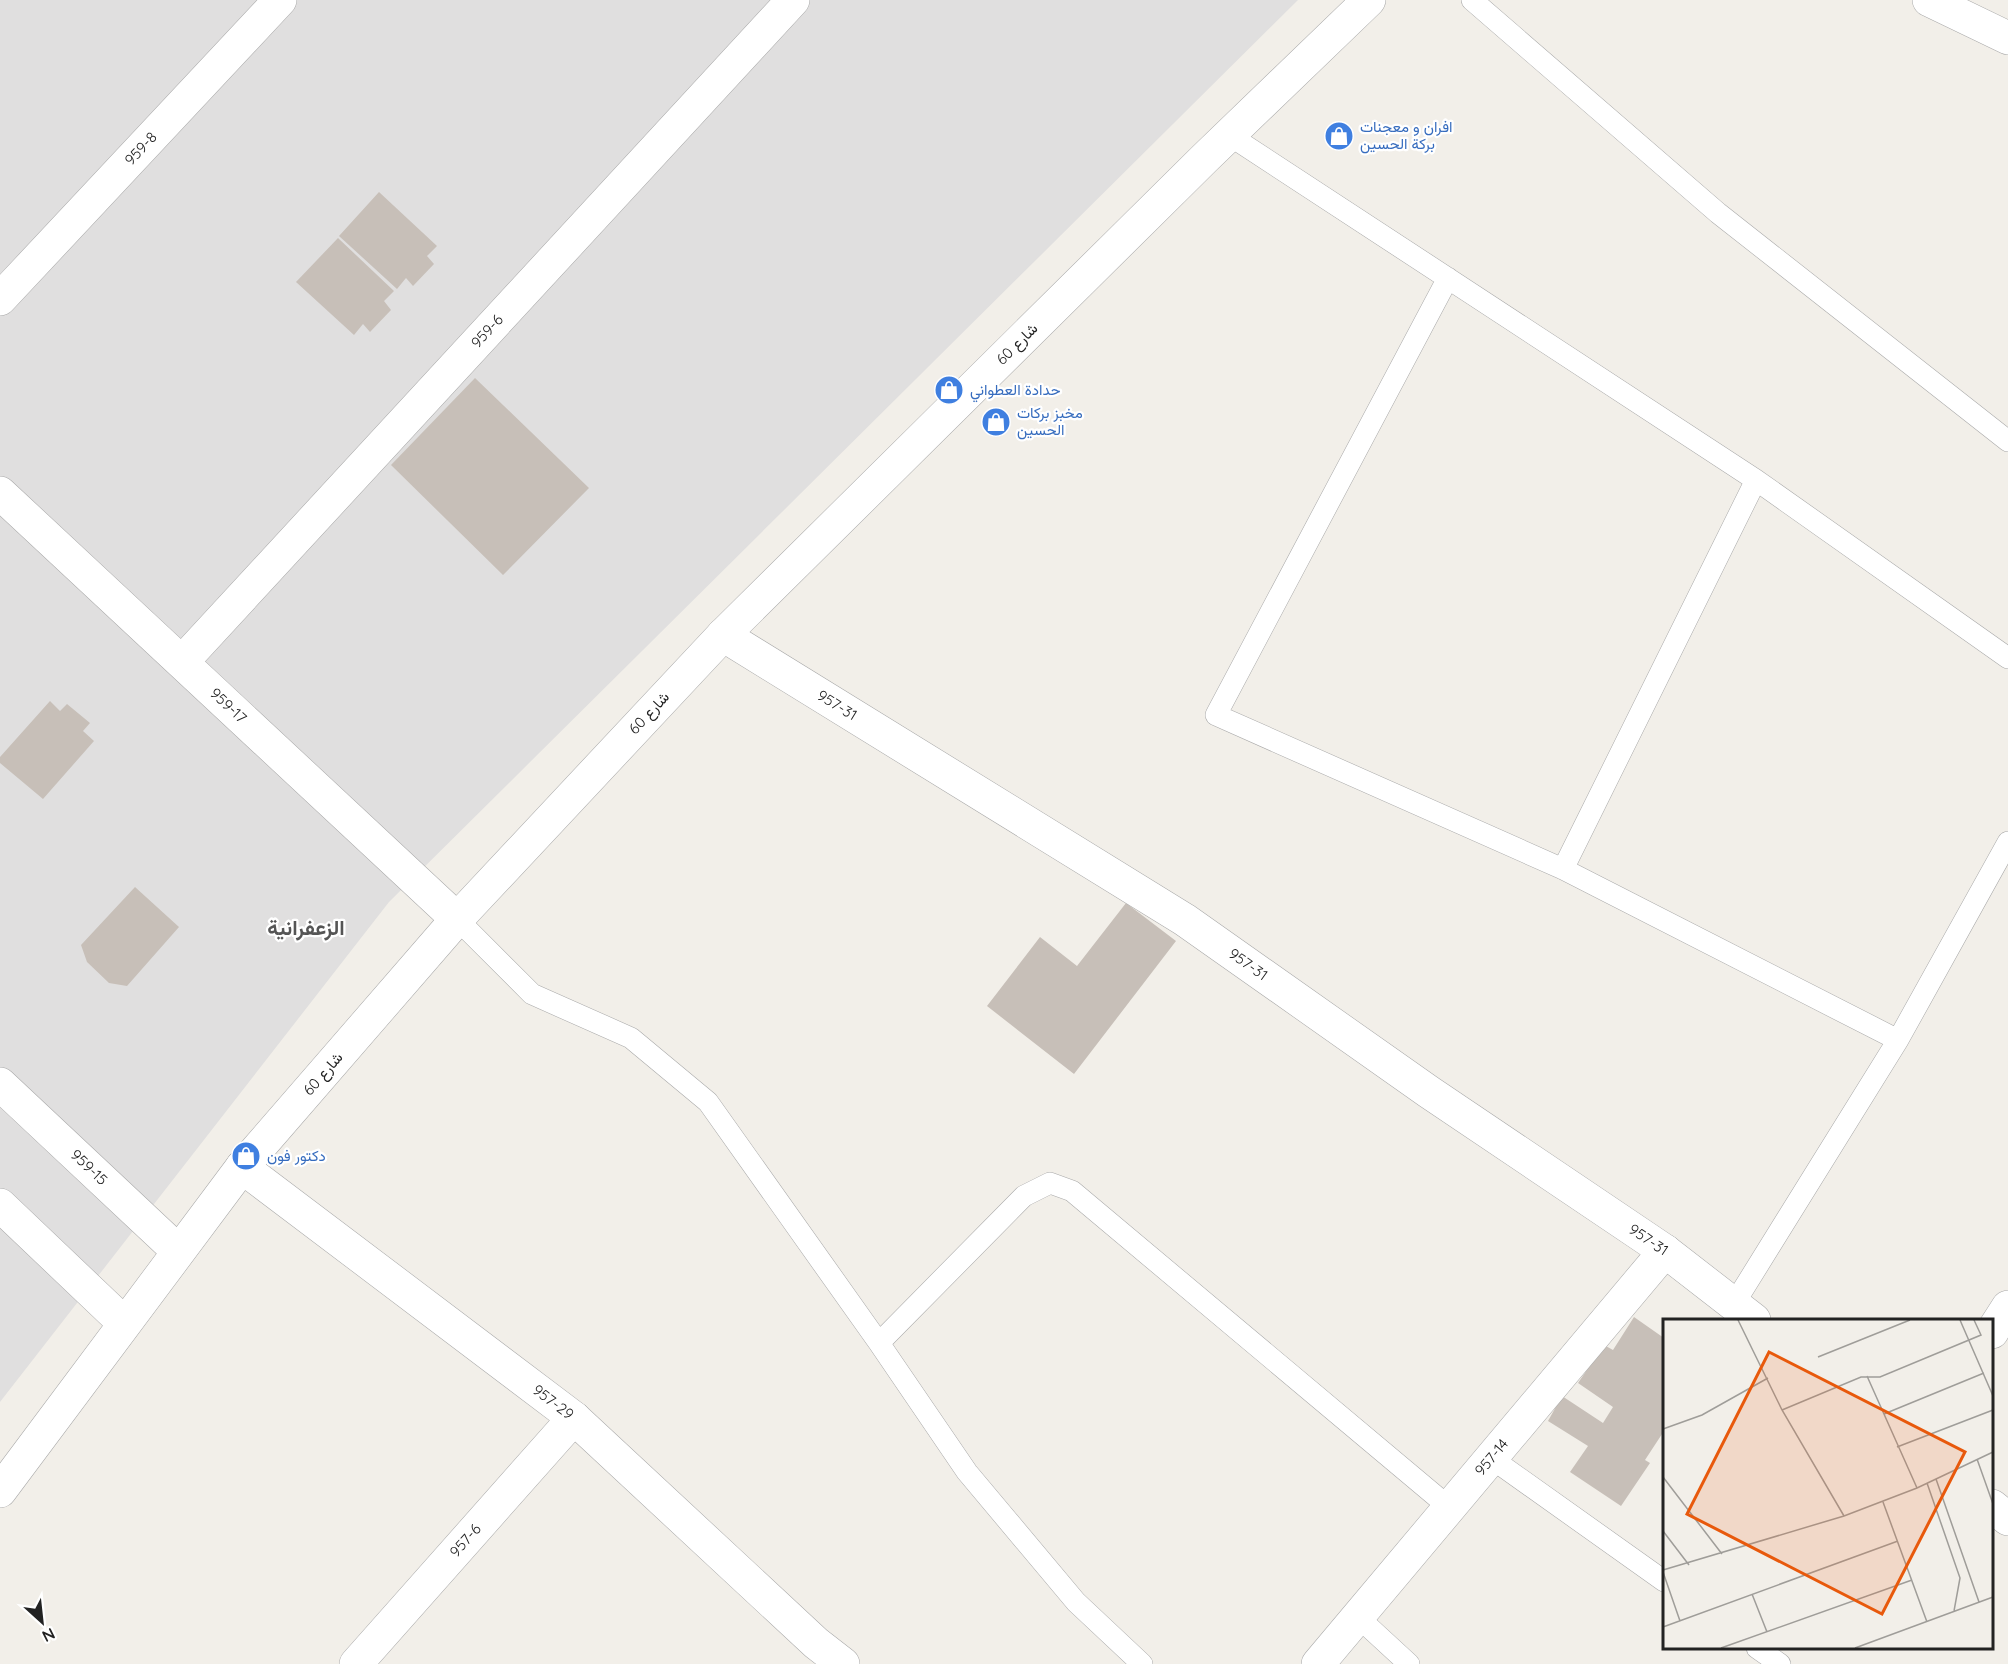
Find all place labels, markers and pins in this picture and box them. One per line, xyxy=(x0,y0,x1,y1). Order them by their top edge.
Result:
place label: افران و معجنات بركة الحسين xyxy=(1360,117,1453,154)
shop icon: افران و معجنات بركة الحسين xyxy=(1323,120,1355,152)
shop icon: حدادة العطواني xyxy=(933,374,965,406)
place label: حدادة العطواني xyxy=(970,380,1060,403)
place label: مخبز بركات الحسين xyxy=(1017,403,1083,440)
shop icon: مخبز بركات الحسين xyxy=(980,406,1012,438)
shop icon: دكتور فون xyxy=(230,1140,262,1172)
place label: دكتور فون xyxy=(267,1146,326,1165)

